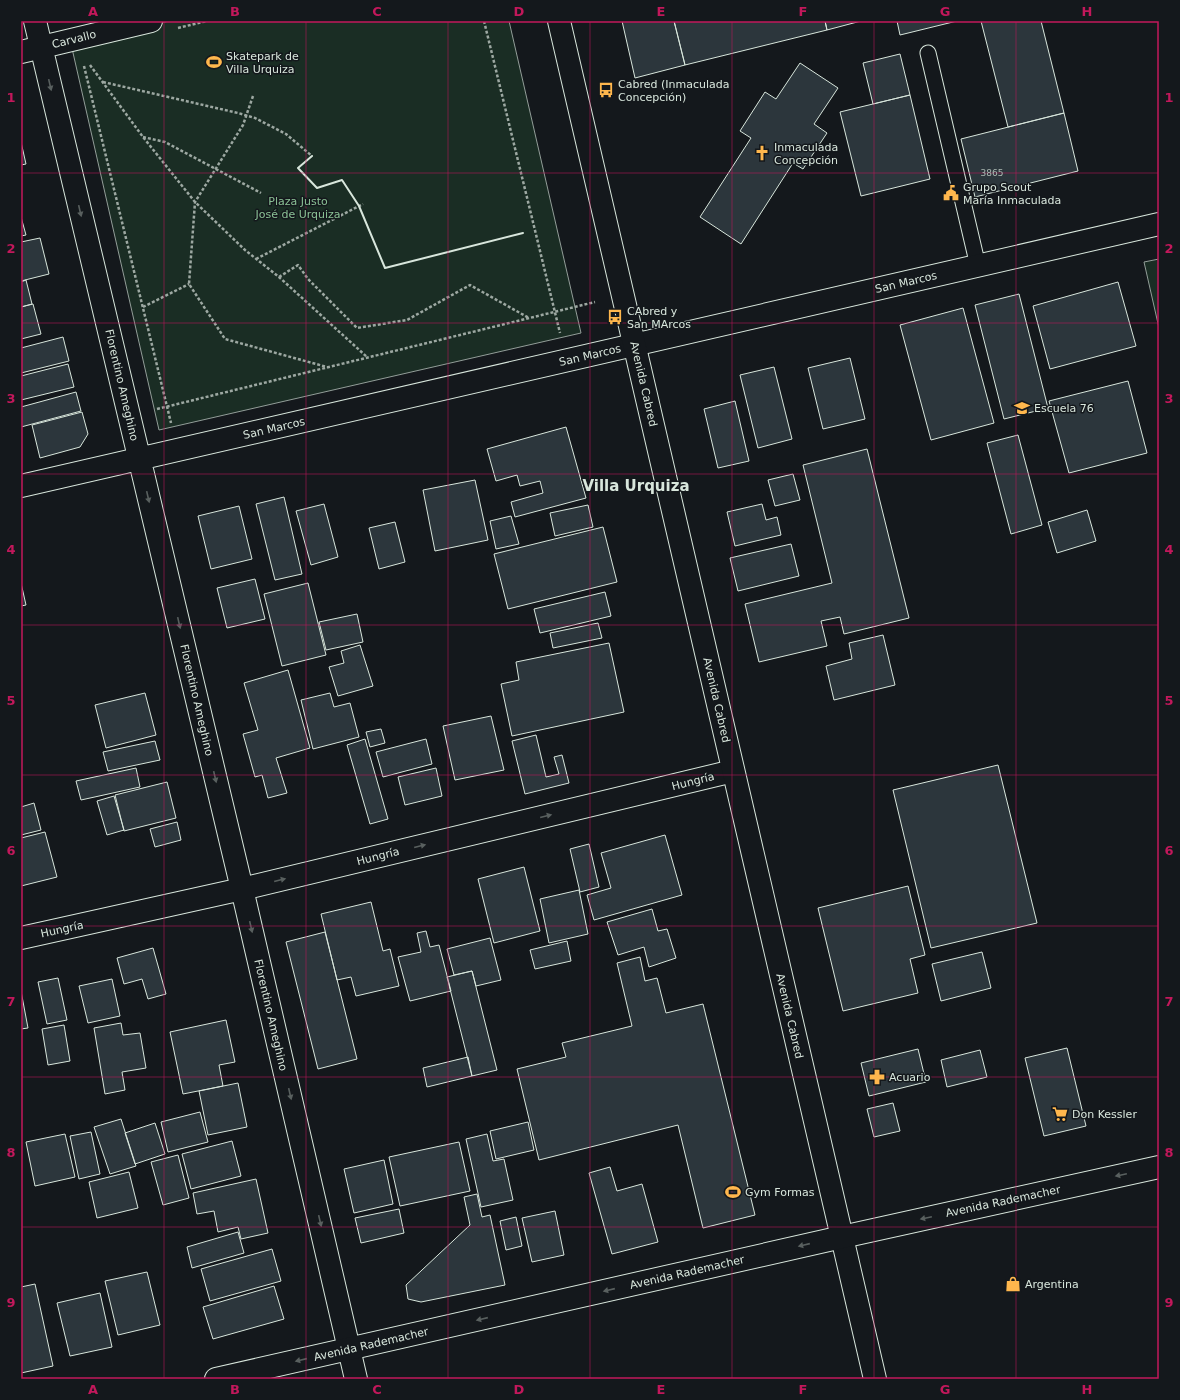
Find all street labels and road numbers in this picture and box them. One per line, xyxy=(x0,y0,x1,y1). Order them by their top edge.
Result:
street label: Carvallo xyxy=(51,28,98,51)
street label: San Marcos xyxy=(874,269,939,296)
street label: Florentino Ameghino xyxy=(102,328,141,443)
street label: Avenida Cabred xyxy=(627,340,660,428)
street label: San Marcos xyxy=(558,342,623,369)
street label: San Marcos xyxy=(242,415,307,442)
street label: Florentino Ameghino xyxy=(177,643,216,758)
street label: Avenida Cabred xyxy=(700,656,733,744)
street label: Hungría xyxy=(670,770,716,793)
street label: Hungría xyxy=(355,845,401,868)
street label: Hungría xyxy=(39,919,85,940)
street label: Florentino Ameghino xyxy=(251,958,290,1073)
street label: Avenida Cabred xyxy=(773,972,806,1060)
street label: Avenida Rademacher xyxy=(944,1183,1062,1220)
street label: Avenida Rademacher xyxy=(629,1253,746,1292)
street label: Avenida Rademacher xyxy=(313,1325,430,1364)

